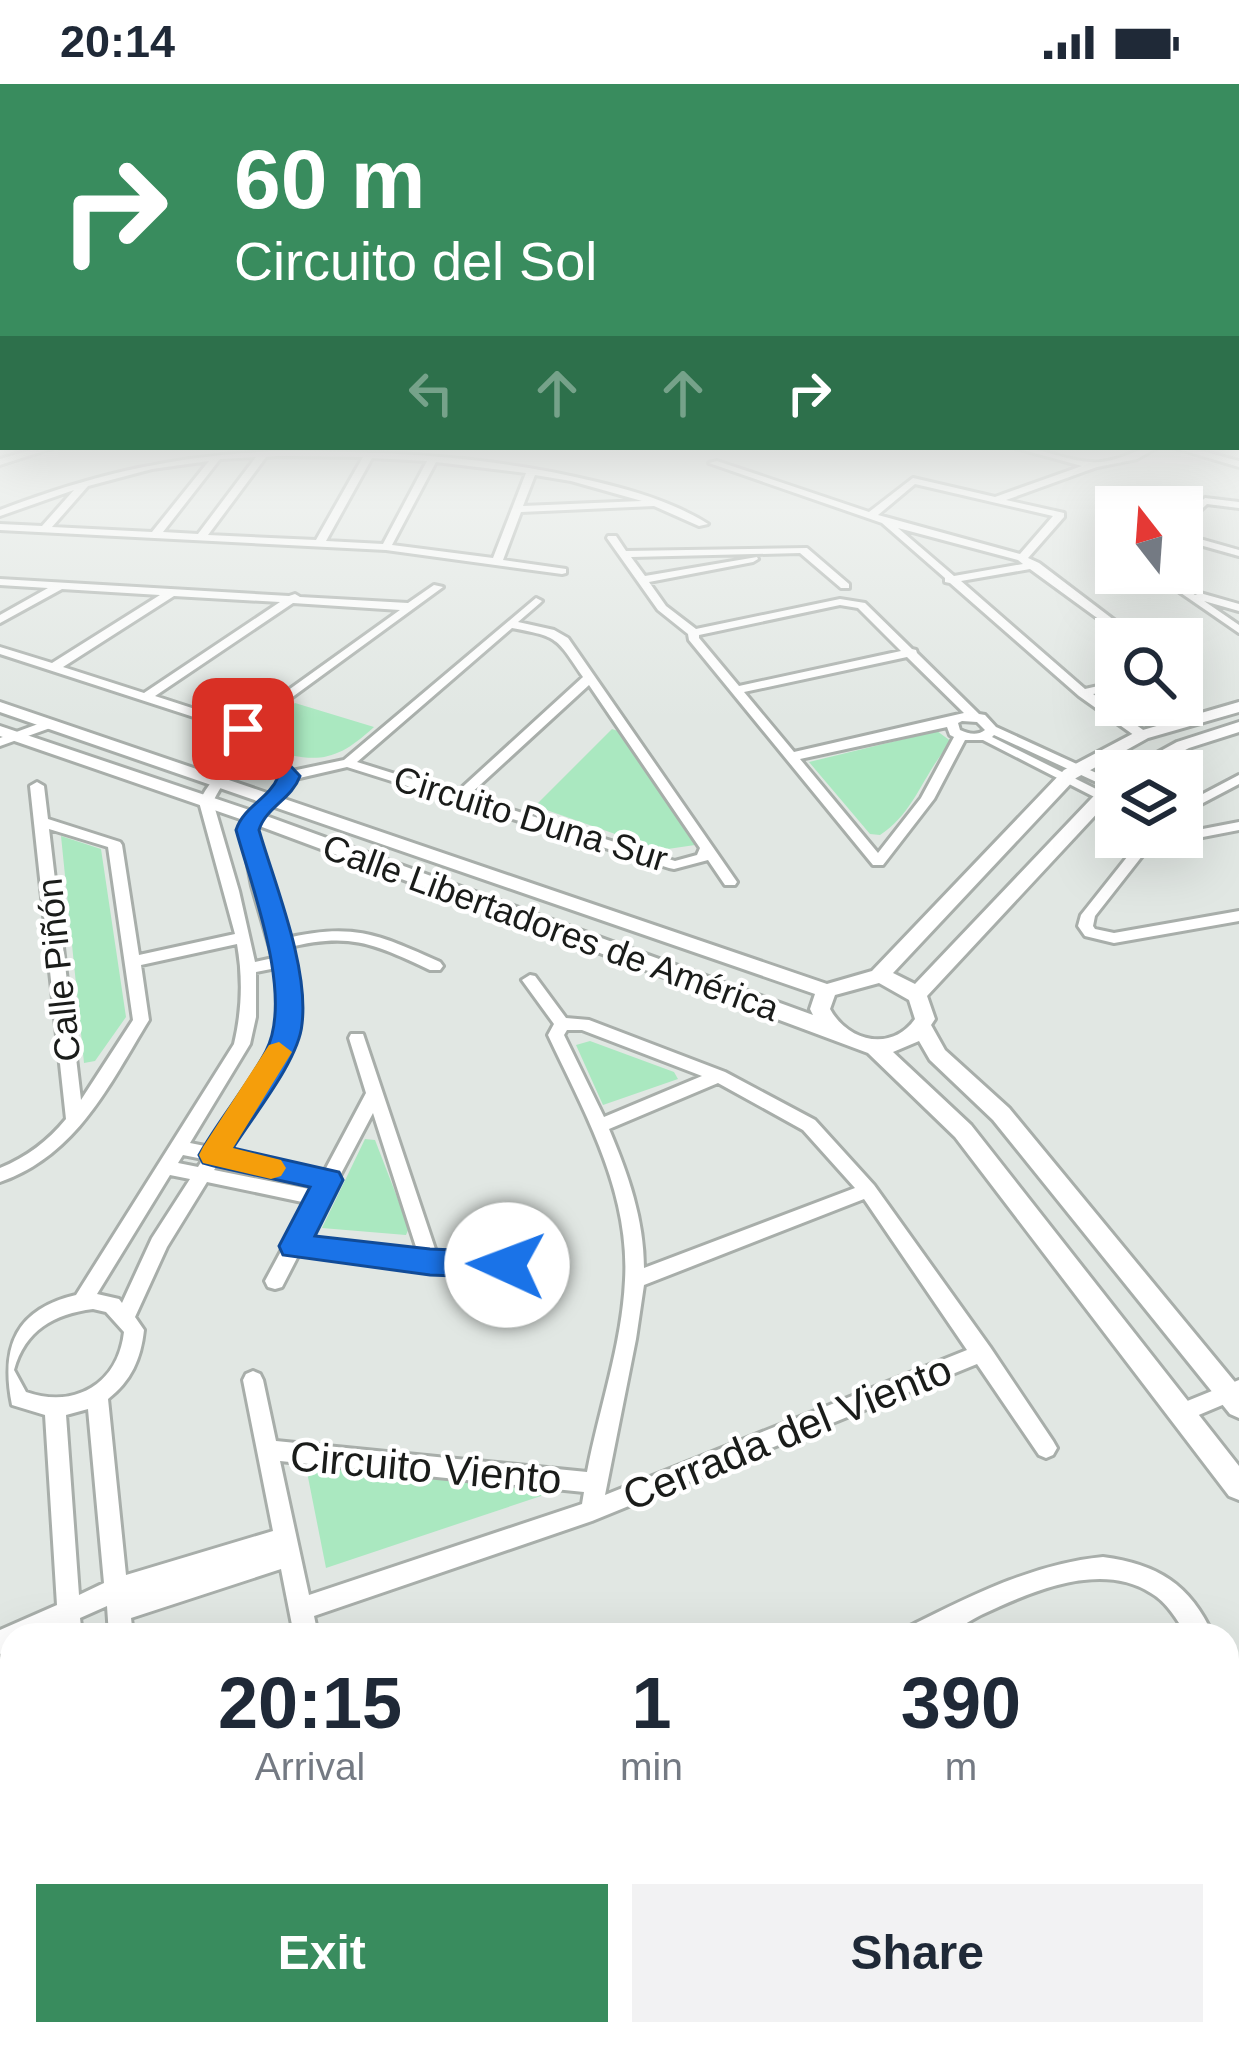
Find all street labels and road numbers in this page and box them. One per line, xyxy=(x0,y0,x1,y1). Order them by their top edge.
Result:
street label: Circuito Duna Sur xyxy=(389,757,673,880)
street label: Calle Libertadores de América xyxy=(317,826,785,1030)
street label: Calle Piñón xyxy=(28,876,89,1064)
street label: Cerrada del Viento xyxy=(616,1345,958,1520)
street label: Circuito Viento xyxy=(288,1432,564,1503)

